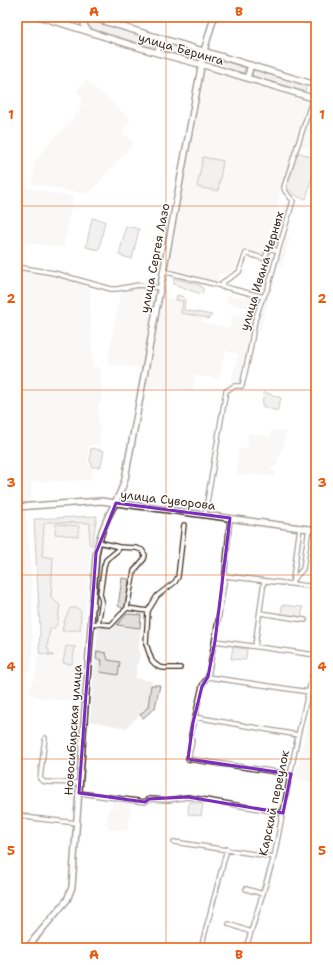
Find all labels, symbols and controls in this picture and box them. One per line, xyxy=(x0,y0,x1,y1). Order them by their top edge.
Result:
text: A xyxy=(89,3,99,20)
text: B xyxy=(235,3,243,20)
street label: улица Беринга xyxy=(136,29,226,69)
text: 1 xyxy=(8,106,14,123)
text: 1 xyxy=(319,106,325,123)
street label: улица Сергея Лазо xyxy=(137,202,173,314)
street label: улица Ивана Черных xyxy=(236,209,288,333)
text: 2 xyxy=(6,290,16,307)
text: 2 xyxy=(317,290,327,307)
text: 3 xyxy=(6,474,16,491)
text: 3 xyxy=(317,474,327,491)
street label: улица Суворова xyxy=(120,486,217,514)
text: 4 xyxy=(6,658,16,675)
text: 4 xyxy=(317,658,327,675)
street label: Новосибирская улица xyxy=(60,663,86,796)
street label: Карский переулок xyxy=(255,748,293,857)
text: 5 xyxy=(7,842,15,859)
text: 5 xyxy=(318,842,326,859)
text: A xyxy=(89,946,99,963)
text: B xyxy=(235,946,243,963)

